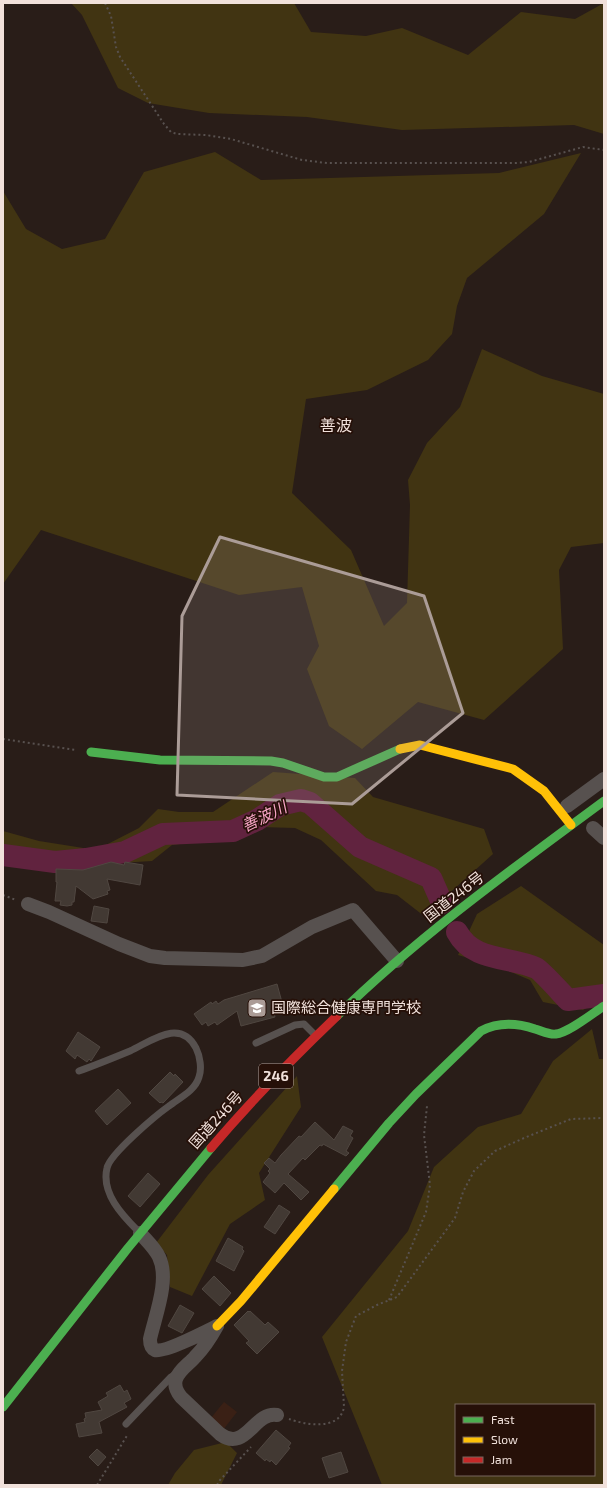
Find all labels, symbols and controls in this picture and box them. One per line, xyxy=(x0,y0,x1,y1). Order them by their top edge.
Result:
district label: 善波 xyxy=(320,415,352,434)
water label: 善波川 xyxy=(238,796,291,835)
street label: 国道246号 xyxy=(420,867,487,925)
school or university icon: 国際総合健康専門学校 xyxy=(246,997,268,1019)
place label: 国際総合健康専門学校 xyxy=(271,998,421,1016)
road number: 246 xyxy=(259,1064,293,1088)
street label: 国道246号 xyxy=(185,1087,246,1152)
legend xyxy=(455,1404,595,1476)
text: Fast xyxy=(491,1412,515,1426)
text: Slow xyxy=(491,1432,518,1446)
text: Jam xyxy=(491,1452,512,1466)

